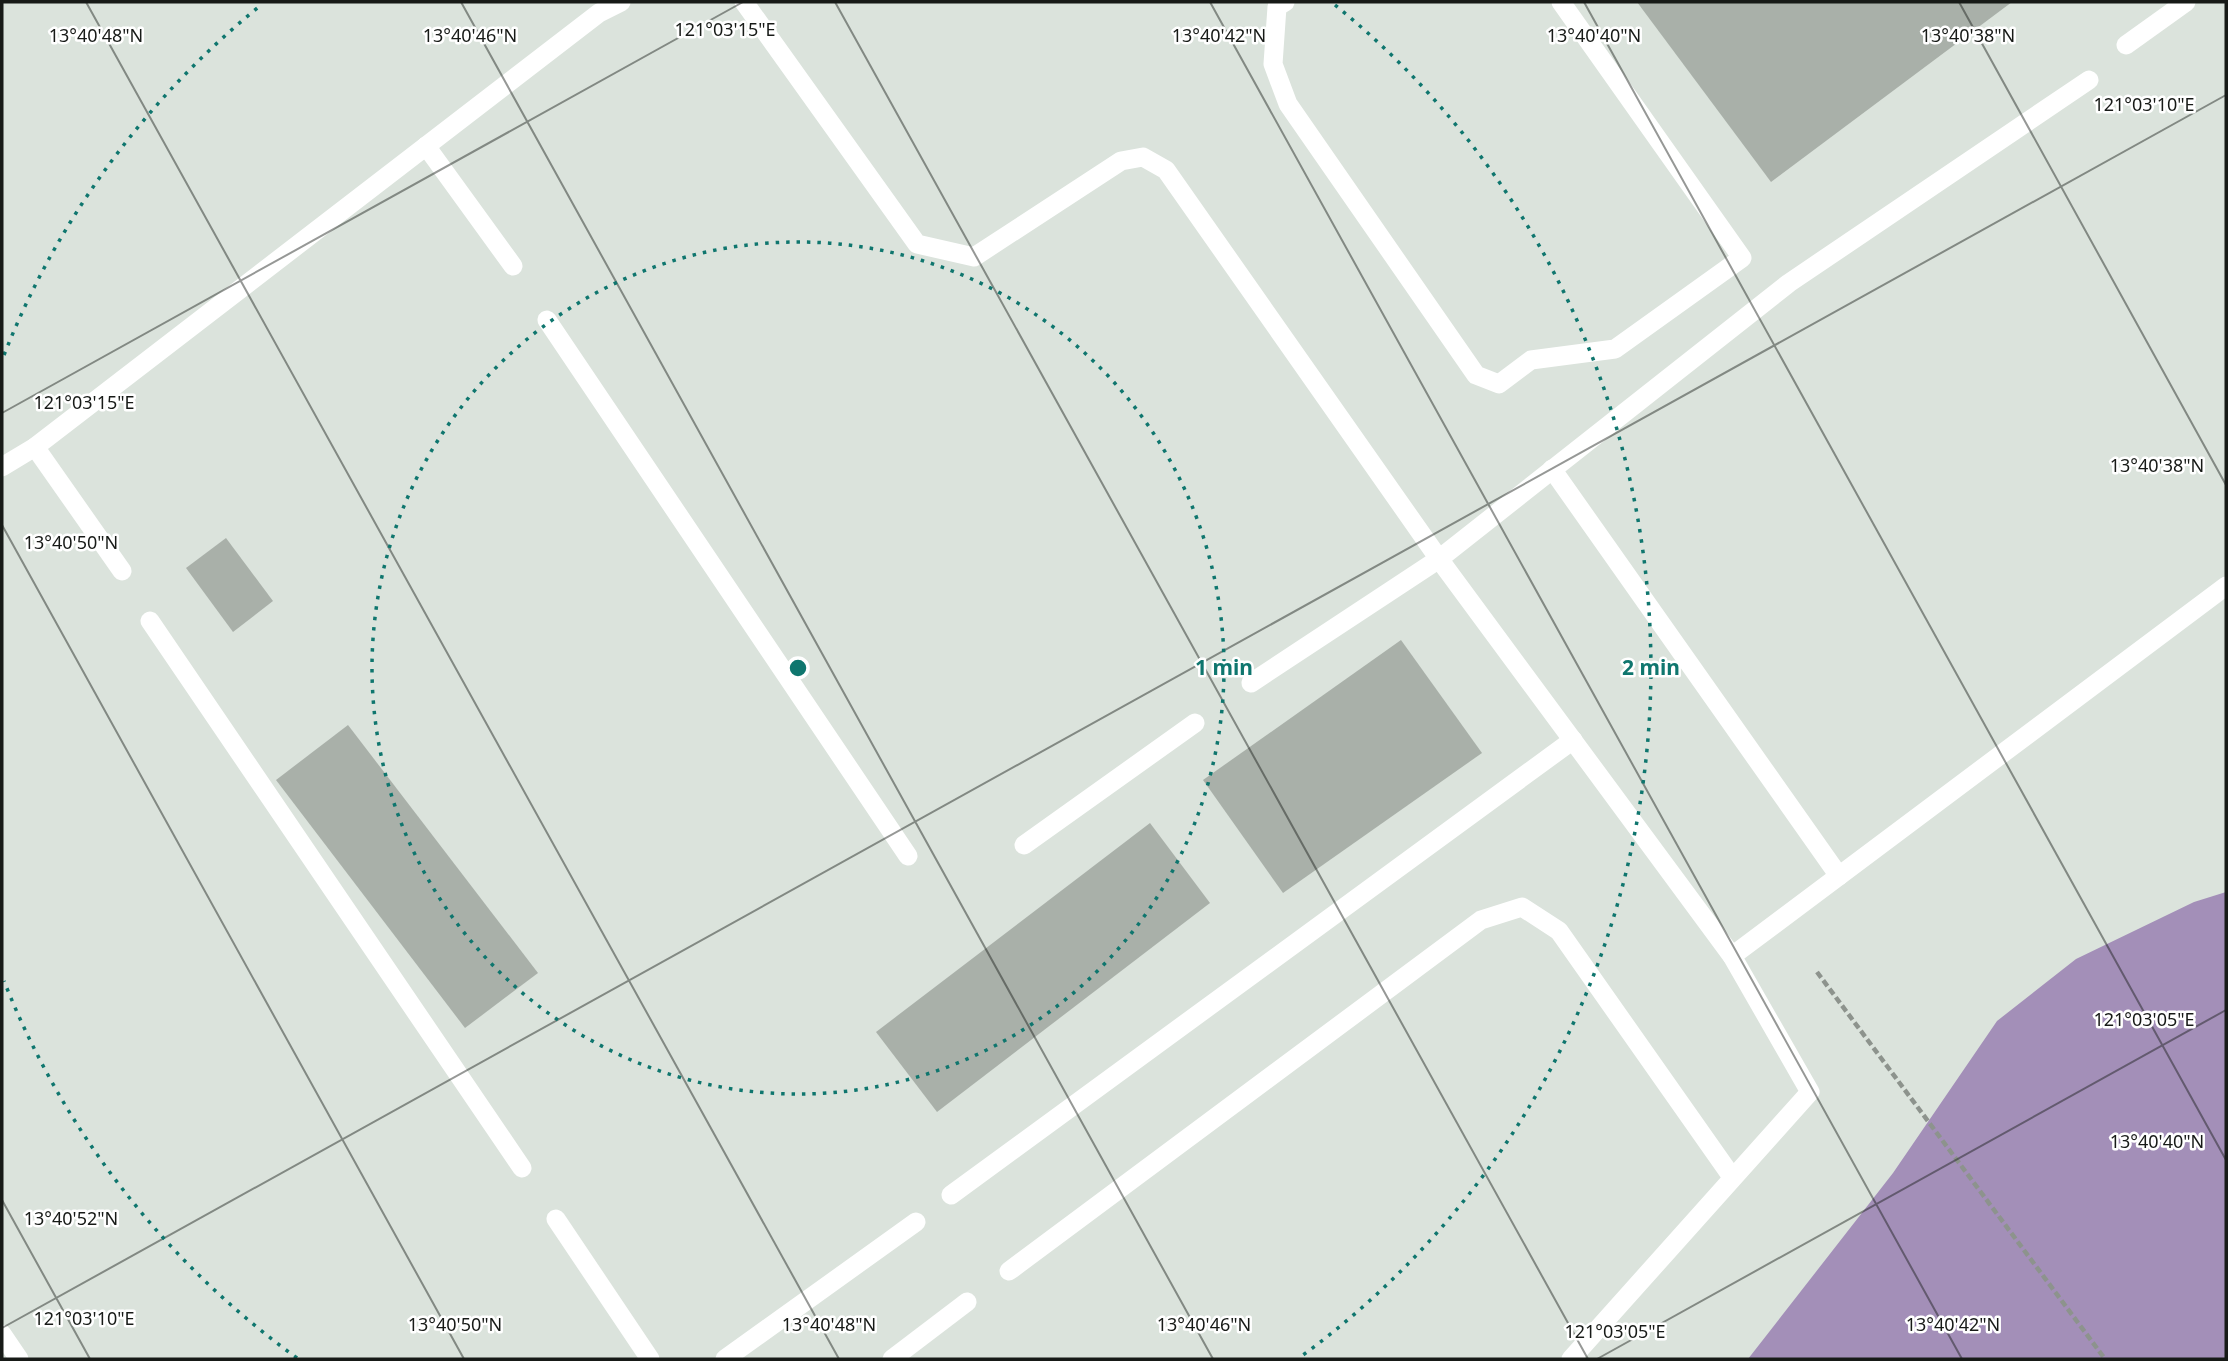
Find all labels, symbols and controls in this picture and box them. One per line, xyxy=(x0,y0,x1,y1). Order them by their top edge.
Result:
text: 121°03'15"E xyxy=(674,17,776,41)
text: 13°40'48"N xyxy=(49,23,143,47)
text: 13°40'46"N xyxy=(423,23,517,47)
text: 13°40'42"N xyxy=(1172,23,1266,47)
text: 13°40'40"N xyxy=(1547,23,1641,47)
text: 13°40'38"N xyxy=(1921,23,2015,47)
text: 121°03'10"E xyxy=(2093,92,2195,116)
text: 121°03'15"E xyxy=(33,390,135,414)
text: 13°40'38"N xyxy=(2110,453,2204,477)
text: 13°40'50"N xyxy=(24,530,118,554)
text: 1 min xyxy=(1195,653,1253,681)
text: 2 min xyxy=(1622,653,1680,681)
centre of rings xyxy=(786,656,810,680)
text: 121°03'05"E xyxy=(2093,1007,2195,1031)
text: 13°40'40"N xyxy=(2110,1129,2204,1153)
text: 13°40'52"N xyxy=(24,1206,118,1230)
text: 121°03'10"E xyxy=(33,1306,135,1330)
text: 13°40'50"N xyxy=(408,1312,502,1336)
text: 13°40'48"N xyxy=(782,1312,876,1336)
text: 13°40'46"N xyxy=(1157,1312,1251,1336)
text: 13°40'42"N xyxy=(1906,1312,2000,1336)
text: 121°03'05"E xyxy=(1564,1319,1666,1343)

